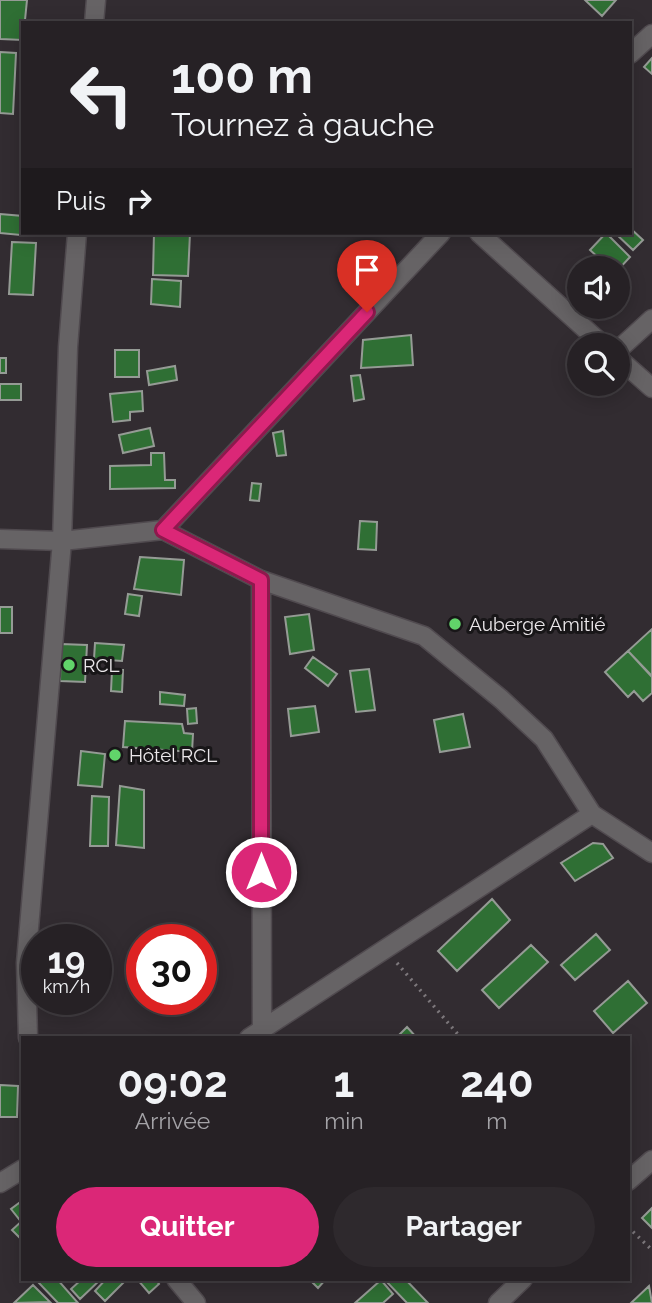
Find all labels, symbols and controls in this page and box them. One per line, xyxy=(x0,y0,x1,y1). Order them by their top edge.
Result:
text: 100 m xyxy=(171,47,313,104)
icon: left xyxy=(56,49,147,140)
text: Tournez à gauche xyxy=(171,106,434,143)
icon: right xyxy=(120,182,158,220)
text: Puis xyxy=(56,186,106,216)
pin xyxy=(337,240,397,312)
icon: arrive xyxy=(348,251,386,289)
map controls xyxy=(567,256,630,396)
button: sound xyxy=(567,256,630,319)
button: search xyxy=(567,333,630,396)
place label: Auberge Amitié xyxy=(469,613,605,635)
marker: Auberge Amitié xyxy=(447,616,463,632)
place label: RCL xyxy=(83,654,120,676)
marker: RCL xyxy=(61,657,77,673)
place label: Hôtel RCL xyxy=(129,744,217,766)
marker: Hôtel RCL xyxy=(107,747,123,763)
position arrow xyxy=(224,835,298,909)
speed limit sign: 30 xyxy=(126,924,217,1015)
text: 19 xyxy=(48,940,85,981)
text: km/h xyxy=(43,976,90,997)
text: 09:02 xyxy=(117,1058,228,1107)
text: 1 xyxy=(334,1058,354,1107)
text: 240 xyxy=(460,1058,534,1107)
text: Arrivée xyxy=(135,1107,210,1134)
text: min xyxy=(324,1107,364,1134)
text: m xyxy=(486,1107,507,1134)
button: Quitter xyxy=(56,1187,319,1267)
button: Partager xyxy=(333,1187,595,1267)

